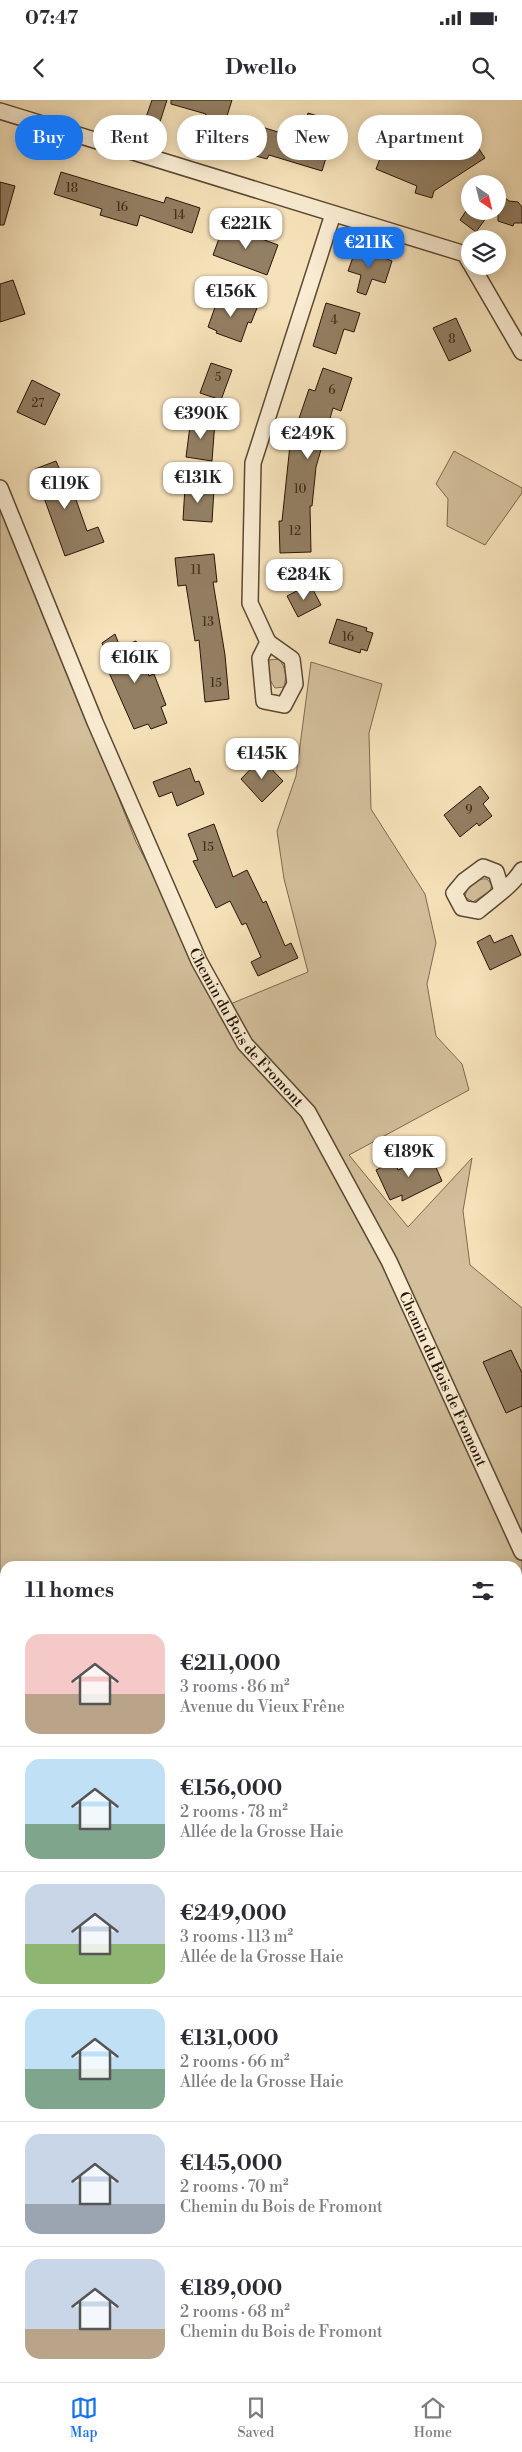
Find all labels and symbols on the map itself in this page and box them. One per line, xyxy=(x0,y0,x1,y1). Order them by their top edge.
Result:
north arrow xyxy=(461,175,506,220)
house number: 18 xyxy=(66,181,78,196)
house number: 16 xyxy=(116,200,128,215)
house number: 14 xyxy=(173,208,185,223)
pin: €221K xyxy=(211,208,281,250)
pin: €211K xyxy=(334,226,404,269)
pin: €156K xyxy=(196,276,266,318)
house number: 4 xyxy=(330,313,338,328)
house number: 8 xyxy=(448,332,456,347)
house number: 5 xyxy=(215,370,222,385)
house number: 6 xyxy=(328,383,336,398)
house number: 27 xyxy=(32,396,44,411)
pin: €390K xyxy=(166,398,236,440)
pin: €249K xyxy=(273,418,343,460)
pin: €131K xyxy=(163,462,233,504)
pin: €119K xyxy=(30,468,100,510)
house number: 10 xyxy=(294,482,306,497)
house number: 12 xyxy=(289,524,301,539)
pin: €284K xyxy=(269,558,339,601)
house number: 11 xyxy=(191,563,202,578)
house number: 13 xyxy=(202,615,214,630)
house number: 16 xyxy=(342,630,354,645)
pin: €161K xyxy=(100,642,170,684)
house number: 15 xyxy=(210,676,222,691)
pin: €145K xyxy=(227,738,297,780)
house number: 9 xyxy=(465,803,473,818)
house number: 15 xyxy=(202,840,214,855)
street label: Chemin du Bois de Fromont xyxy=(185,945,308,1111)
pin: €189K xyxy=(374,1136,444,1178)
street label: Chemin du Bois de Fromont xyxy=(394,1289,491,1470)

